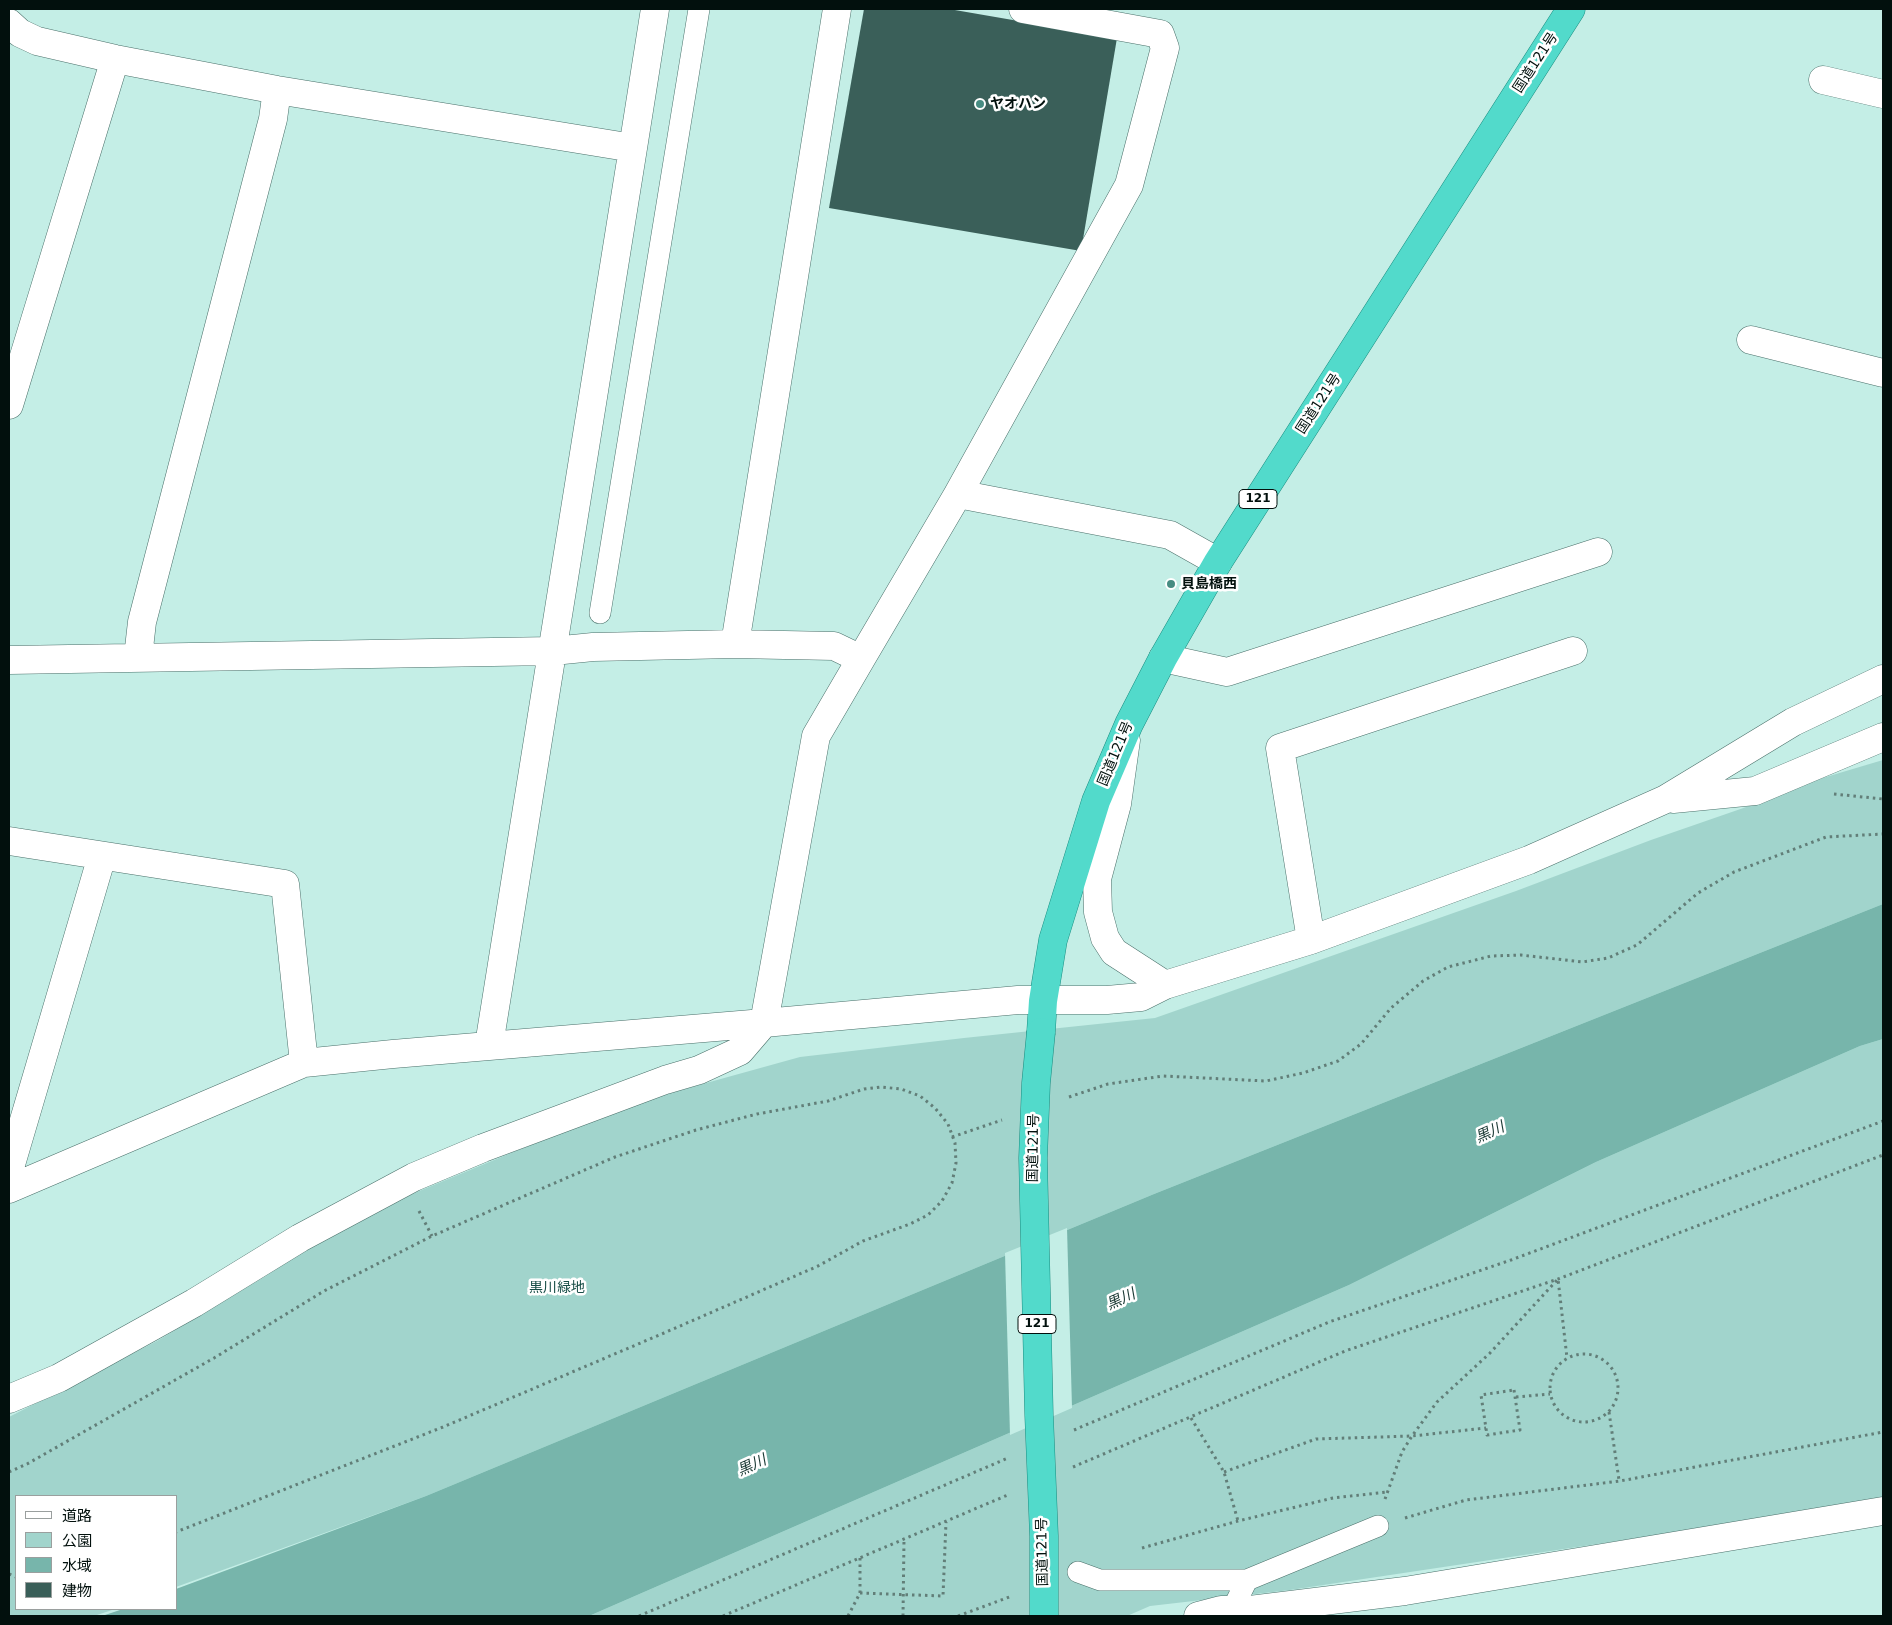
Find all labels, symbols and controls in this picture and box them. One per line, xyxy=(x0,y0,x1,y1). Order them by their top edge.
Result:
street label: 国道121号 xyxy=(1510,30,1562,96)
place label: ヤオハン xyxy=(990,96,1046,112)
marker: ヤオハン xyxy=(974,98,986,110)
street label: 国道121号 xyxy=(1293,371,1345,437)
road number: 121 xyxy=(1239,489,1277,508)
place label: 貝島橋西 xyxy=(1181,576,1237,592)
marker: 貝島橋西 xyxy=(1165,578,1177,590)
street label: 国道121号 xyxy=(1095,719,1137,789)
street label: 国道121号 xyxy=(1025,1113,1043,1183)
water label: 黒川 xyxy=(1473,1119,1507,1147)
park label: 黒川緑地 xyxy=(529,1280,585,1296)
water label: 黒川 xyxy=(1104,1286,1138,1314)
road number: 121 xyxy=(1018,1315,1056,1334)
water label: 黒川 xyxy=(735,1452,769,1480)
legend xyxy=(15,1495,178,1610)
text: 道路 xyxy=(62,1507,92,1525)
street label: 国道121号 xyxy=(1034,1517,1052,1587)
text: 公園 xyxy=(62,1532,92,1550)
text: 水域 xyxy=(62,1557,92,1575)
text: 建物 xyxy=(62,1582,92,1600)

